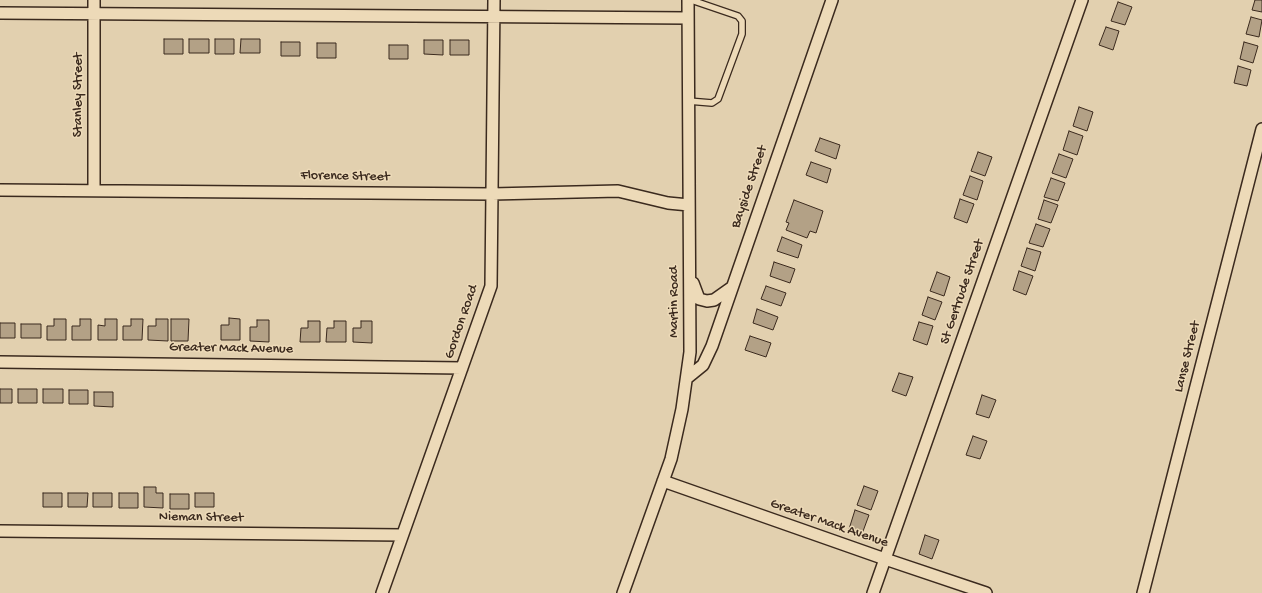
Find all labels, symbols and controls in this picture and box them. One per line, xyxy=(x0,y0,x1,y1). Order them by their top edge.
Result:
street label: Stanley Street xyxy=(71,53,87,137)
street label: Bayside Street xyxy=(728,144,772,230)
street label: Florence Street xyxy=(300,168,390,186)
street label: St Gertrude Street xyxy=(937,237,989,347)
street label: Martin Road xyxy=(667,266,683,338)
street label: Gordon Road xyxy=(442,283,482,361)
street label: Lanse Street xyxy=(1171,320,1205,394)
street label: Greater Mack Avenue xyxy=(169,340,293,358)
street label: Greater Mack Avenue xyxy=(768,496,890,552)
street label: Nieman Street xyxy=(159,509,243,527)

